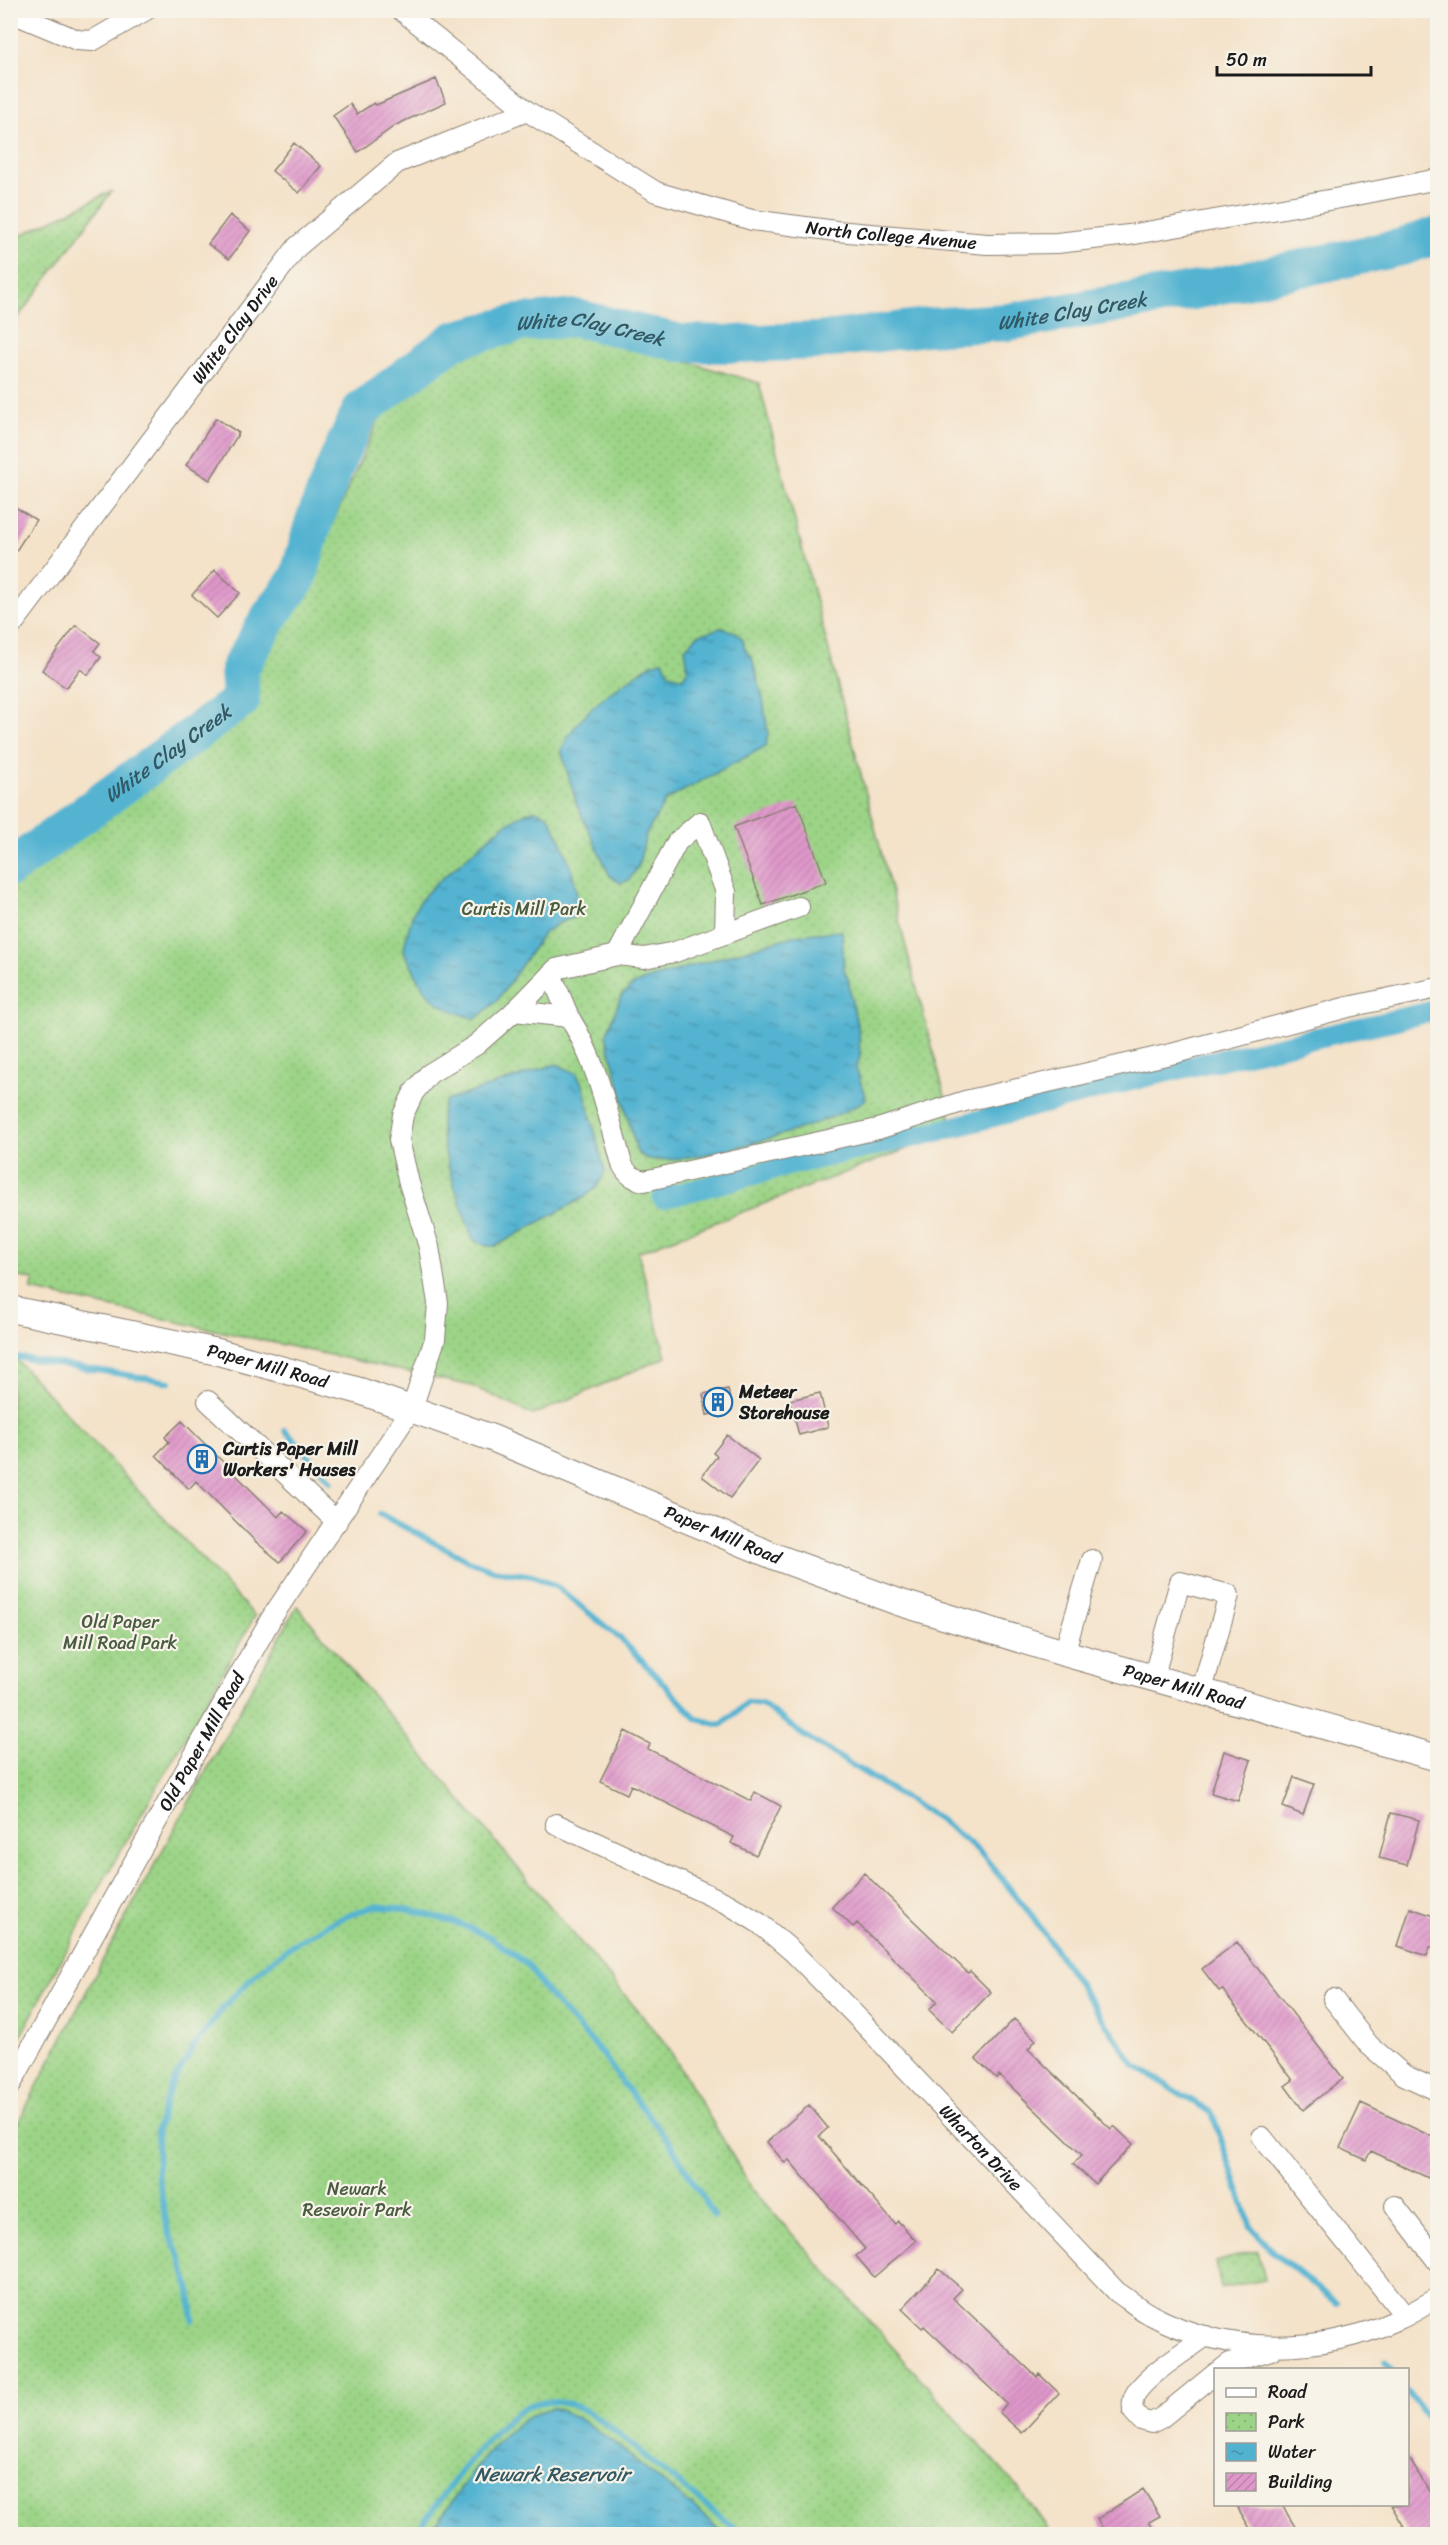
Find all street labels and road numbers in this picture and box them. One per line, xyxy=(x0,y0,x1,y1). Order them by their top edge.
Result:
street label: North College Avenue xyxy=(804,211,978,259)
street label: White Clay Drive xyxy=(183,268,287,391)
street label: Paper Mill Road xyxy=(204,1334,334,1398)
street label: Paper Mill Road xyxy=(659,1496,788,1574)
street label: Paper Mill Road xyxy=(1120,1654,1250,1719)
street label: Old Paper Mill Road xyxy=(150,1665,255,1817)
street label: Wharton Drive xyxy=(931,2096,1031,2199)

